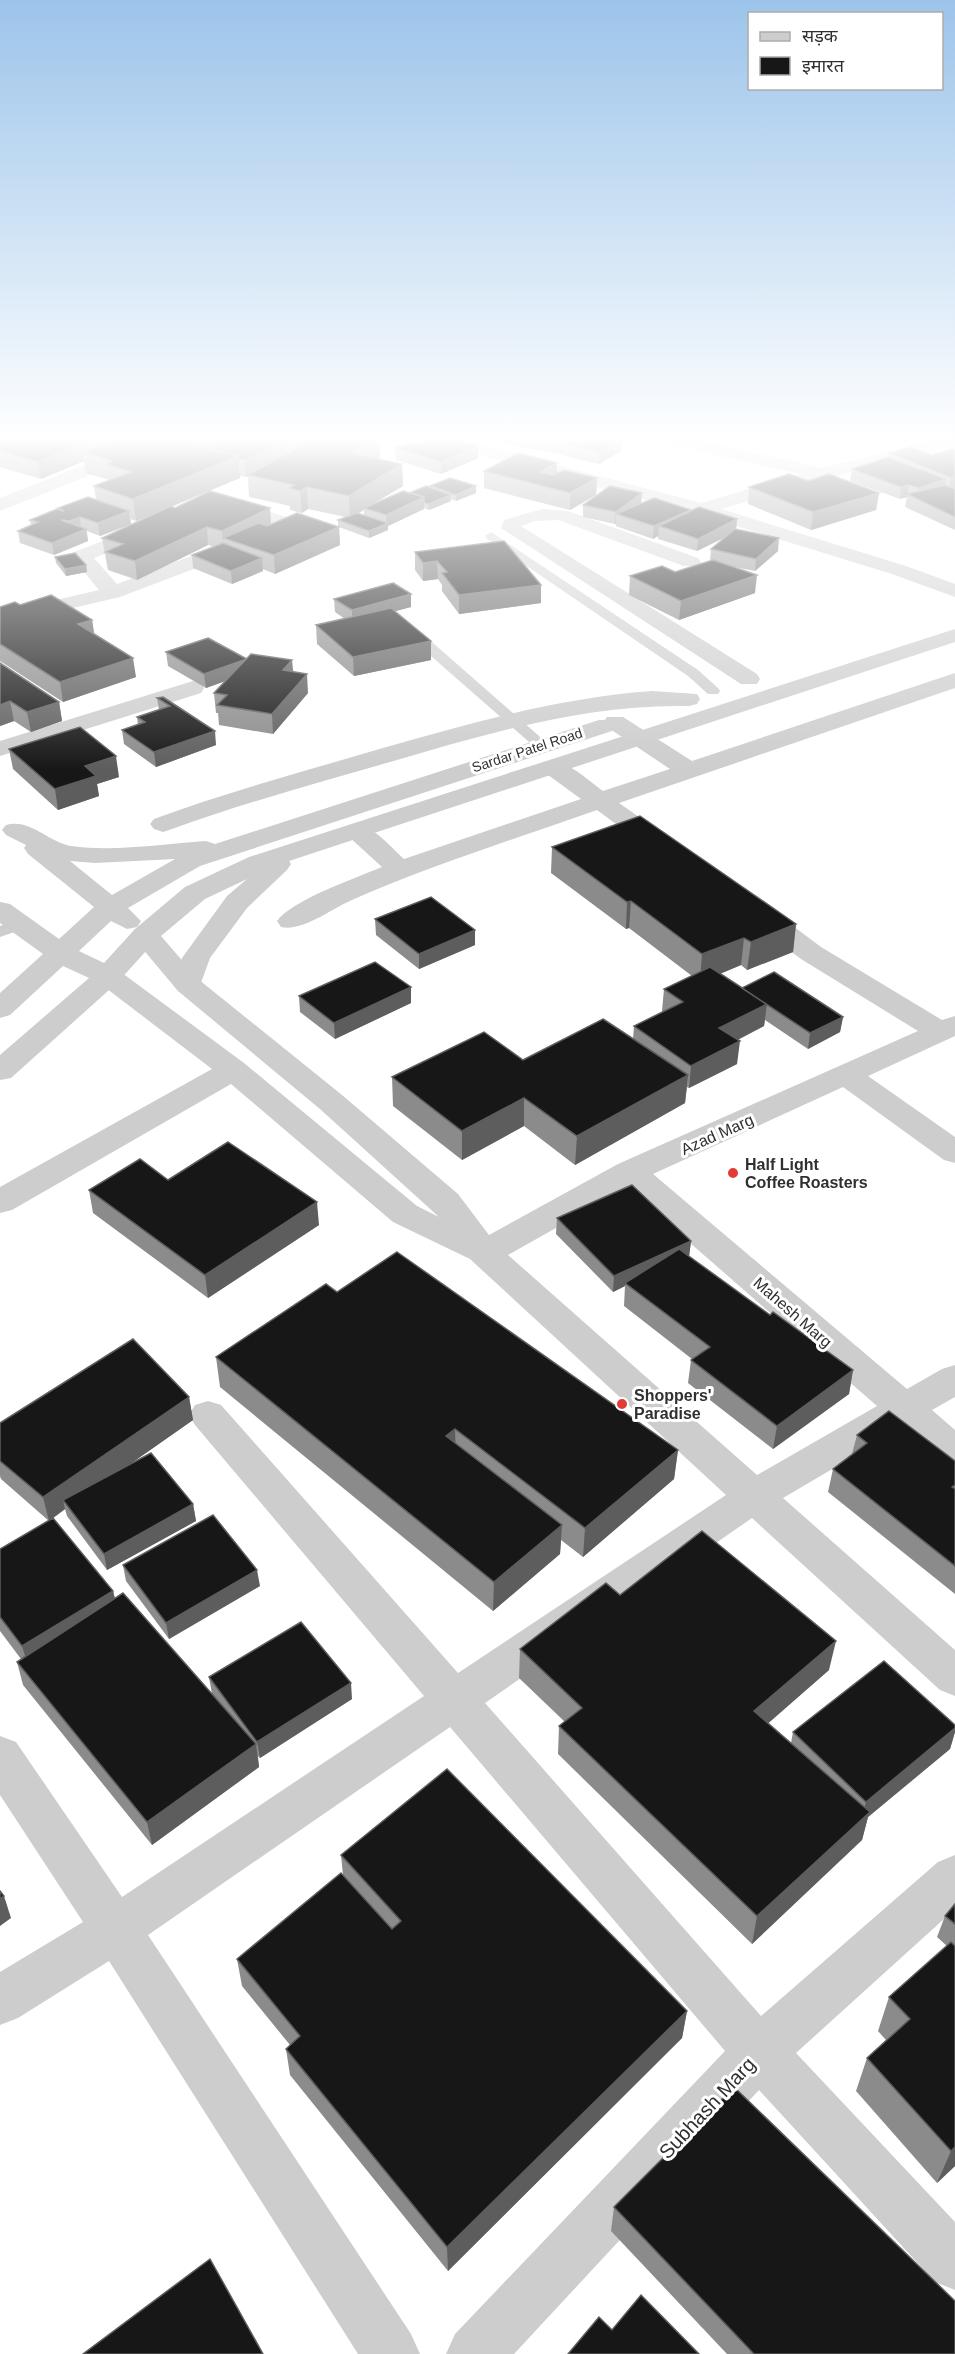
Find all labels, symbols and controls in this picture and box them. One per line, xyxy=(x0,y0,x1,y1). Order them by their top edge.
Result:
legend xyxy=(748,12,943,90)
text: सड़क xyxy=(802,26,839,46)
text: इमारत xyxy=(802,56,845,76)
street label: Sardar Patel Road xyxy=(470,725,584,775)
street label: Azad Marg xyxy=(678,1111,756,1158)
place label: Half Light Coffee Roasters xyxy=(745,1156,868,1191)
marker: Half Light Coffee Roasters xyxy=(726,1166,740,1180)
street label: Mahesh Marg xyxy=(750,1274,835,1351)
place label: Shoppers' Paradise xyxy=(634,1387,712,1422)
marker: Shoppers' Paradise xyxy=(615,1397,629,1411)
street label: Subhash Marg xyxy=(655,2053,759,2163)

